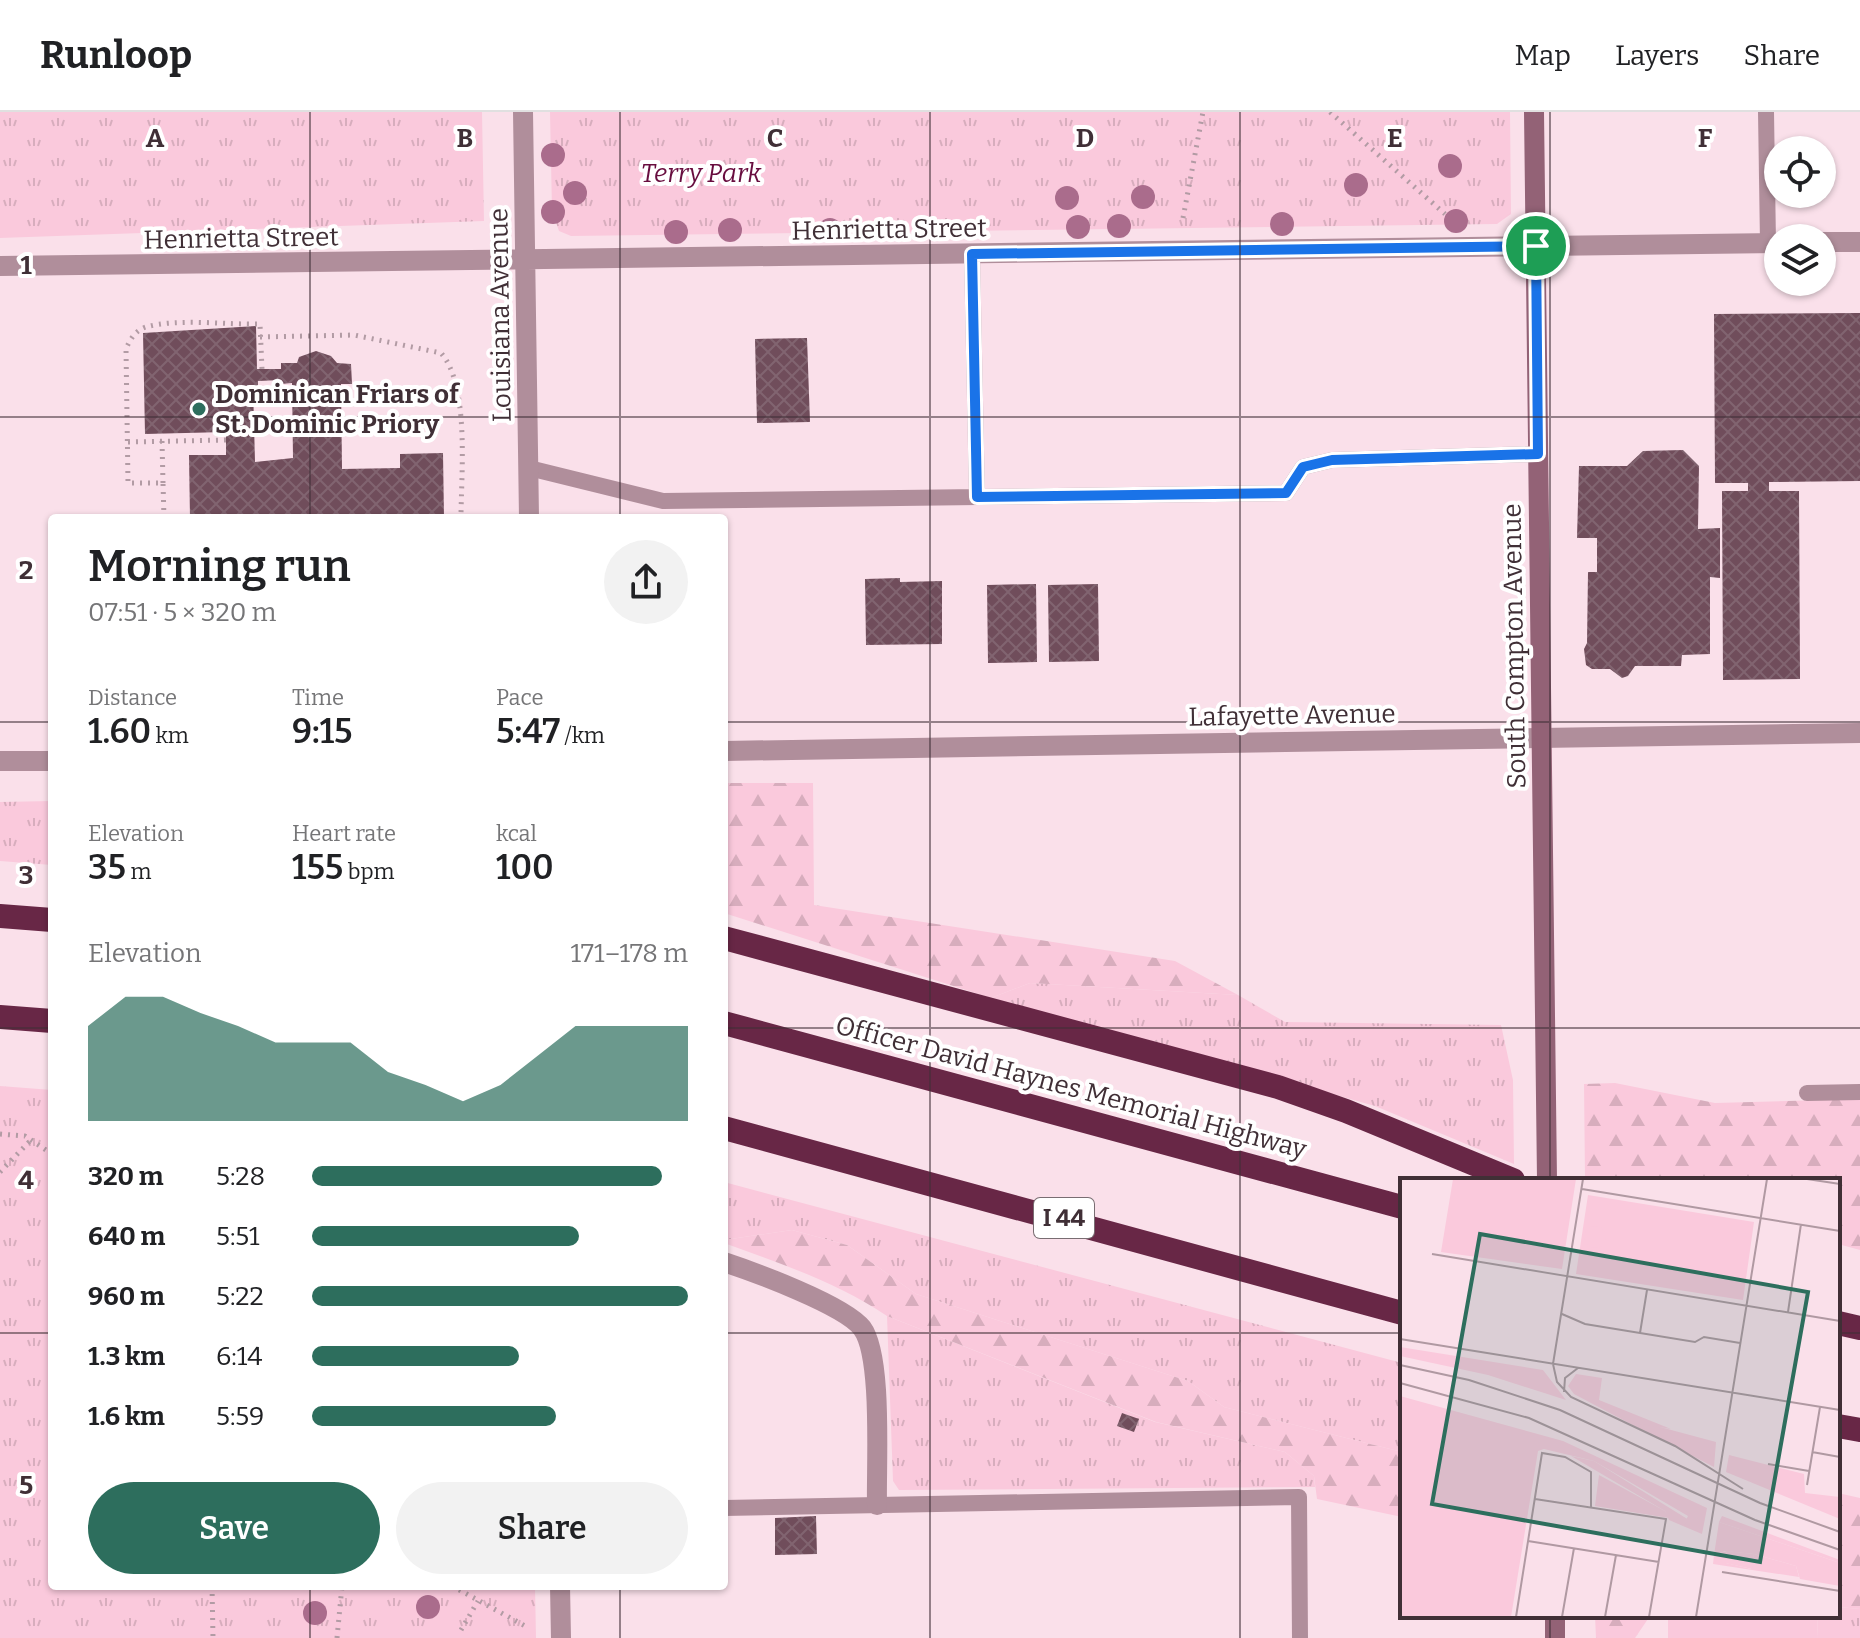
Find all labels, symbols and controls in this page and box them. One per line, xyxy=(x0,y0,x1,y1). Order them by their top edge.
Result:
text: Runloop xyxy=(40,32,192,78)
text: Map xyxy=(1514,39,1571,72)
text: Layers xyxy=(1615,39,1699,72)
text: Share xyxy=(1743,39,1820,72)
text: A xyxy=(146,123,165,154)
text: B xyxy=(457,123,473,154)
text: C xyxy=(767,123,783,154)
text: D xyxy=(1076,123,1094,154)
text: E xyxy=(1387,123,1403,154)
text: F xyxy=(1698,123,1713,154)
map controls xyxy=(1764,136,1836,296)
button: locate xyxy=(1764,136,1836,208)
park label: Terry Park xyxy=(641,158,762,189)
street label: Louisiana Avenue xyxy=(483,208,518,422)
street label: Henrietta Street xyxy=(791,212,988,247)
pin xyxy=(1502,212,1570,280)
street label: Henrietta Street xyxy=(143,221,340,256)
icon: arrive xyxy=(1514,224,1558,268)
button: layers xyxy=(1764,224,1836,296)
text: 1 xyxy=(20,250,32,281)
place label: Dominican Friars of St. Dominic Priory xyxy=(215,379,461,440)
marker: Dominican Friars of St. Dominic Priory xyxy=(190,400,208,418)
street label: South Compton Avenue xyxy=(1497,503,1532,789)
text: Morning run xyxy=(88,540,351,593)
button: share xyxy=(604,540,688,624)
text: 2 xyxy=(19,555,33,586)
text: 07:51 · 5 × 320 m xyxy=(88,597,276,628)
text: Distance xyxy=(88,684,177,711)
text: Time xyxy=(292,684,344,711)
text: Pace xyxy=(496,684,544,711)
street label: Lafayette Avenue xyxy=(1188,698,1396,733)
text: 1.60 xyxy=(88,711,151,752)
text: 9:15 xyxy=(292,711,353,752)
text: 5:47 xyxy=(496,711,560,752)
text: km xyxy=(151,722,189,749)
text: /km xyxy=(560,722,605,749)
text: Elevation xyxy=(88,820,184,847)
text: Heart rate xyxy=(292,820,396,847)
text: kcal xyxy=(496,820,537,847)
text: 35 xyxy=(88,847,126,888)
text: 155 xyxy=(292,847,343,888)
text: 100 xyxy=(496,847,554,888)
text: m xyxy=(126,858,151,885)
text: bpm xyxy=(343,858,395,885)
text: 3 xyxy=(19,860,33,891)
text: Elevation xyxy=(88,938,201,969)
text: 171–178 m xyxy=(570,938,688,969)
street label: Officer David Haynes Memorial Highway xyxy=(832,1010,1310,1165)
text: 320 m xyxy=(88,1161,164,1192)
text: 5:28 xyxy=(216,1161,265,1192)
text: 4 xyxy=(18,1165,34,1196)
inset map xyxy=(1400,1178,1840,1618)
road number: I 44 xyxy=(1034,1198,1094,1238)
text: 640 m xyxy=(88,1221,165,1252)
text: 5:51 xyxy=(216,1221,260,1252)
text: 960 m xyxy=(88,1281,165,1312)
text: 5:22 xyxy=(216,1281,264,1312)
text: 1.3 km xyxy=(88,1341,165,1372)
text: 6:14 xyxy=(216,1341,263,1372)
text: 1.6 km xyxy=(88,1401,165,1432)
text: 5:59 xyxy=(216,1401,264,1432)
text: 5 xyxy=(19,1470,33,1501)
button: Save xyxy=(88,1482,380,1574)
button: Share xyxy=(396,1482,688,1574)

